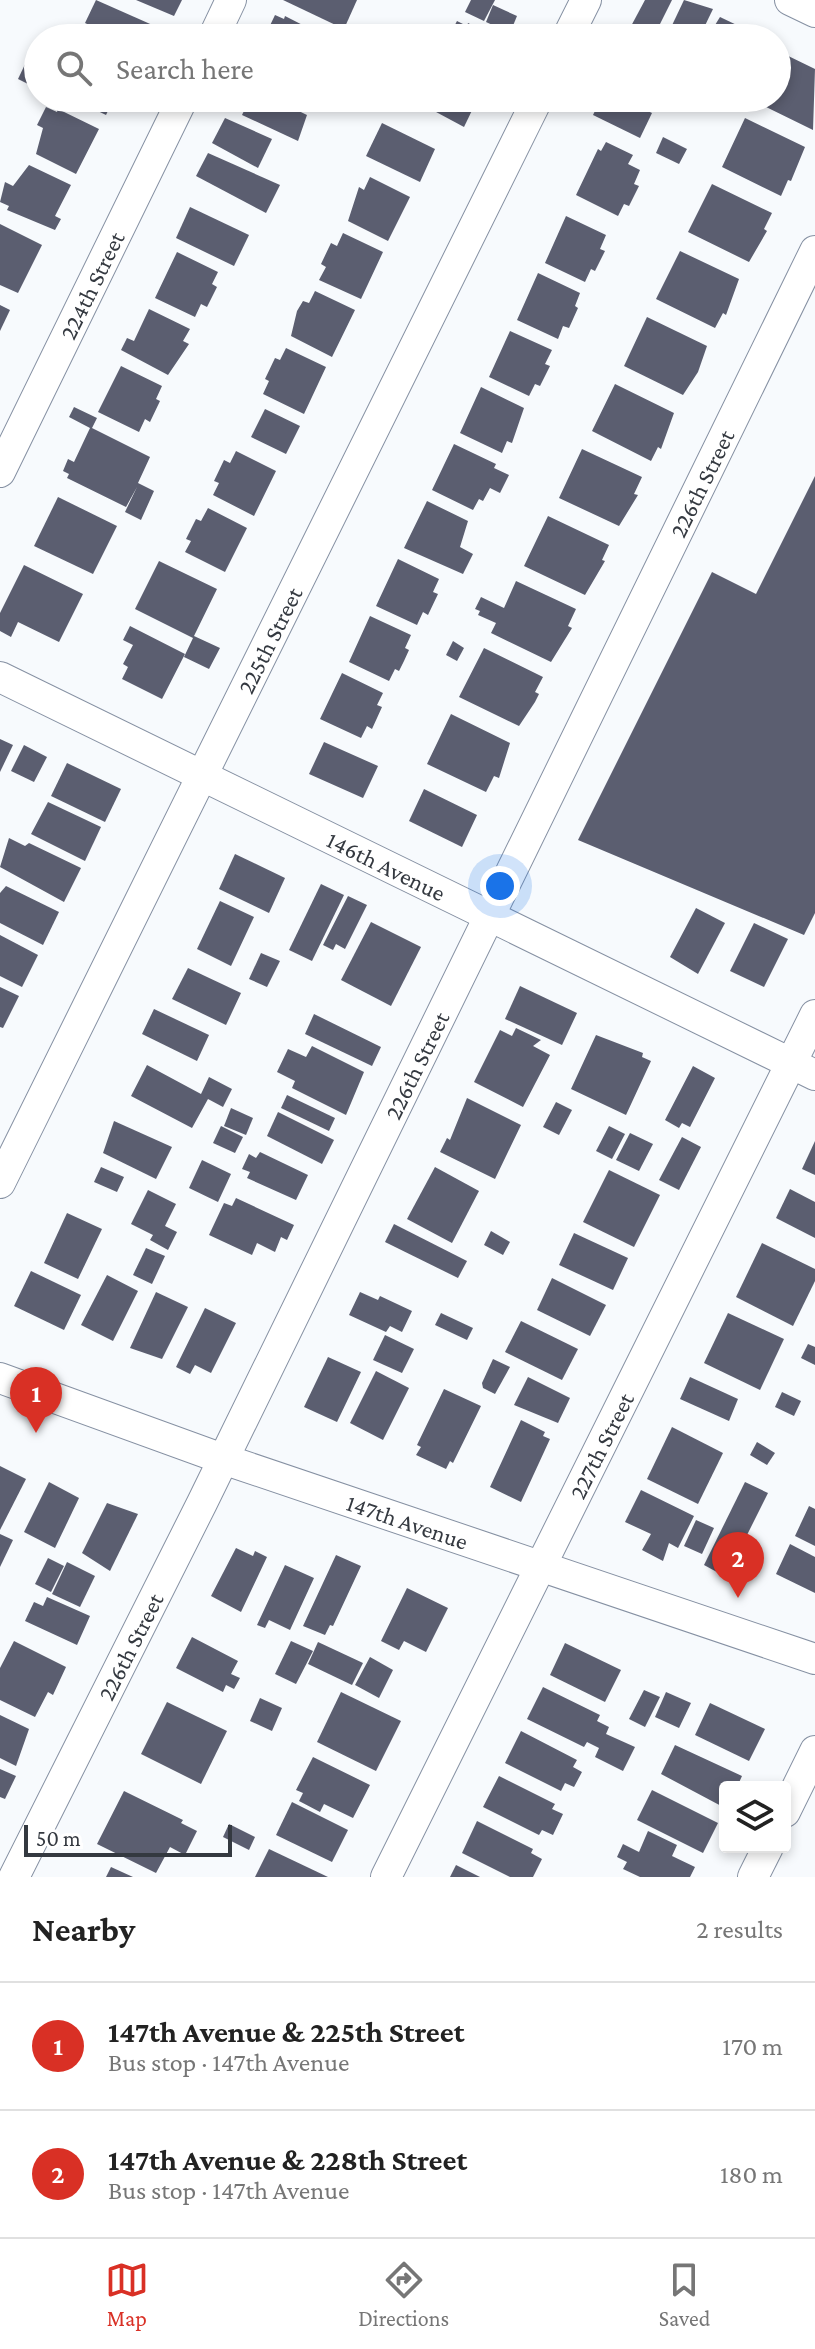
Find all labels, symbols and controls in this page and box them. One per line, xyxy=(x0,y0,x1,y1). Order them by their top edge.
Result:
search box xyxy=(24,24,791,112)
icon: search xyxy=(52,46,96,90)
text: Search here xyxy=(116,52,254,85)
street label: 224th Street xyxy=(54,226,130,343)
street label: 226th Street xyxy=(664,424,739,541)
street label: 225th Street xyxy=(231,581,307,698)
street label: 146th Avenue xyxy=(323,825,450,906)
your location xyxy=(480,866,520,906)
street label: 226th Street xyxy=(379,1006,455,1123)
pin: 1 xyxy=(10,1367,62,1433)
street label: 227th Street xyxy=(563,1387,639,1503)
street label: 147th Avenue xyxy=(343,1488,472,1554)
pin: 2 xyxy=(712,1532,764,1598)
street label: 226th Street xyxy=(92,1587,169,1705)
map controls xyxy=(719,1781,791,1853)
button: layers xyxy=(719,1781,791,1853)
scale bar xyxy=(24,1821,232,1857)
text: 50 m xyxy=(36,1826,81,1851)
text: Nearby xyxy=(32,1911,135,1948)
text: 2 results xyxy=(696,1915,783,1944)
text: 147th Avenue & 225th Street xyxy=(108,2015,465,2048)
text: 1 xyxy=(53,2032,63,2061)
text: 170 m xyxy=(722,2032,783,2061)
text: Bus stop · 147th Avenue xyxy=(108,2048,349,2077)
text: 147th Avenue & 228th Street xyxy=(108,2143,467,2176)
text: 2 xyxy=(51,2160,65,2189)
text: 180 m xyxy=(720,2160,783,2189)
text: Bus stop · 147th Avenue xyxy=(108,2176,349,2205)
tab: Map xyxy=(105,2258,149,2331)
tab: Directions xyxy=(358,2258,449,2331)
tab: Saved xyxy=(659,2258,710,2331)

